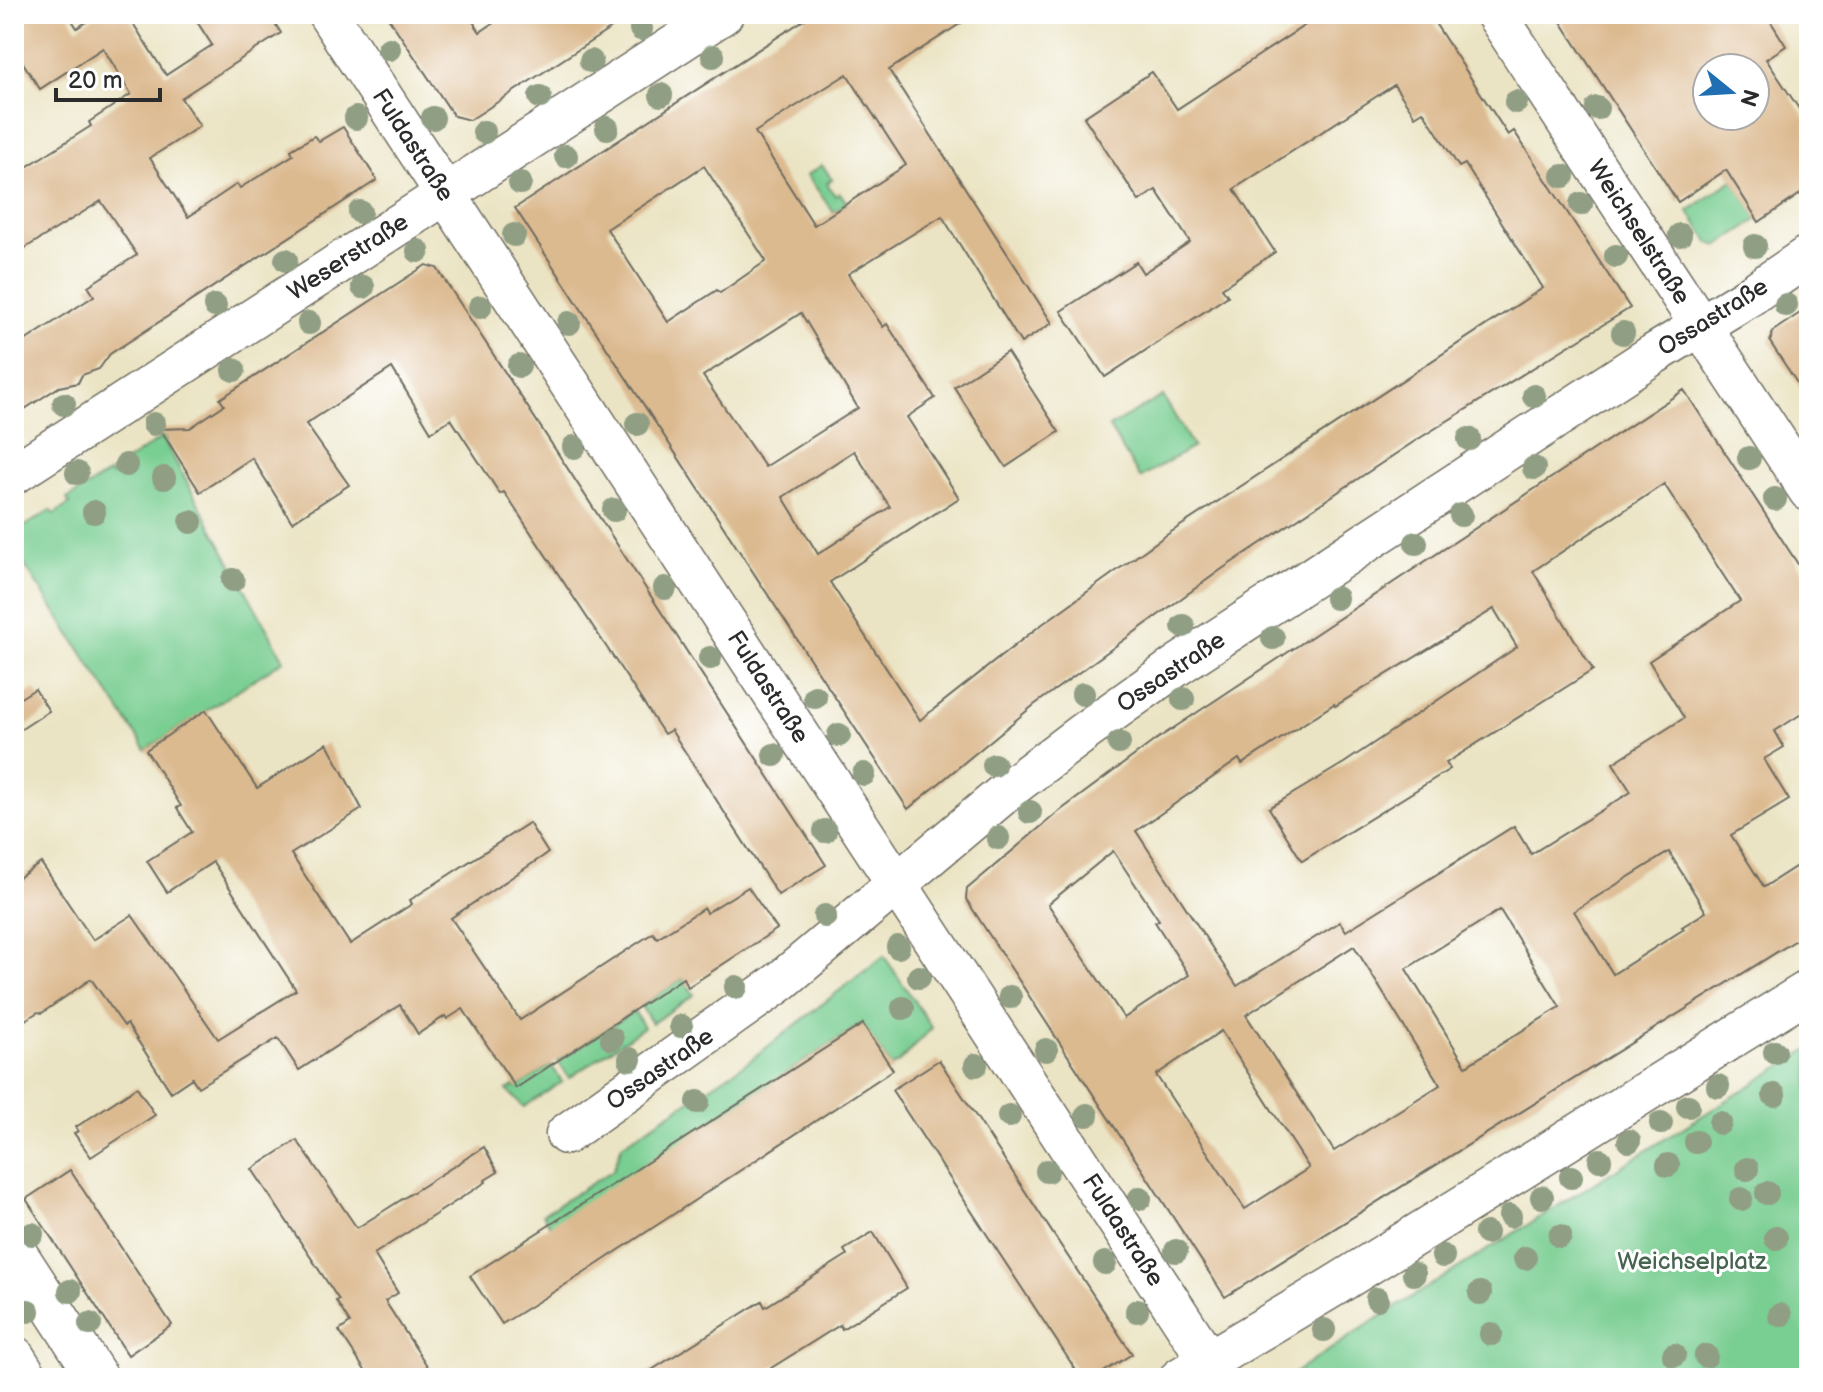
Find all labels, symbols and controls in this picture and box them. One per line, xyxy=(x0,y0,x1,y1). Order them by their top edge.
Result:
scale bar xyxy=(56,52,160,102)
north arrow xyxy=(1691,52,1771,132)
text: 20 m xyxy=(68,66,123,95)
street label: Fuldastraße xyxy=(366,83,460,207)
text: N xyxy=(1733,86,1764,110)
street label: Weichselstraße xyxy=(1581,154,1697,310)
street label: Weserstraße xyxy=(282,207,414,307)
street label: Ossastraße xyxy=(1653,272,1773,362)
street label: Fuldastraße xyxy=(721,625,815,749)
street label: Ossastraße xyxy=(1111,625,1231,719)
street label: Ossastraße xyxy=(601,1021,719,1117)
street label: Fuldastraße xyxy=(1076,1168,1170,1292)
park label: Weichselplatz xyxy=(1617,1247,1767,1276)

